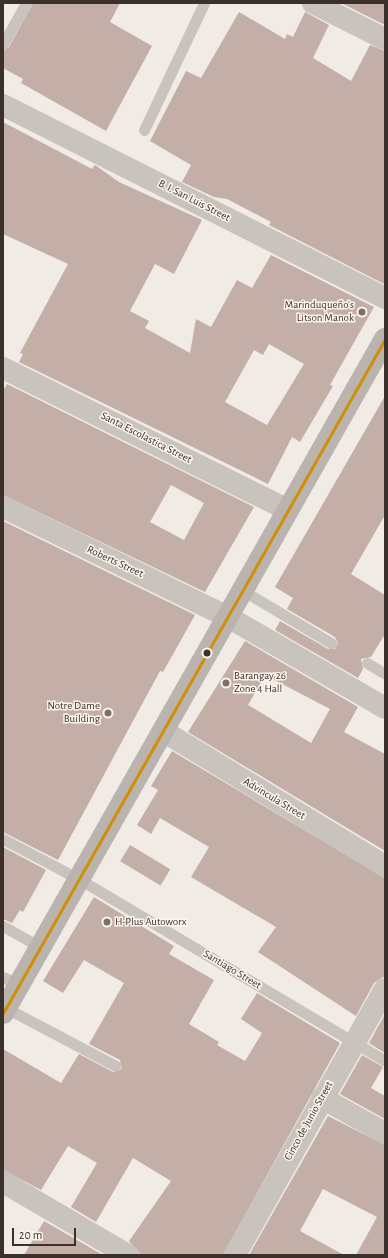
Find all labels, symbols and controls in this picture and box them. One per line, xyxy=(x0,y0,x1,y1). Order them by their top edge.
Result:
street label: B. I. San Luis Street xyxy=(156,177,232,225)
place label: Marinduqueño's Litson Manok xyxy=(285,299,354,325)
marker: Marinduqueño's Litson Manok xyxy=(357,307,367,317)
street label: Santa Escolastica Street xyxy=(98,409,194,467)
street label: Roberts Street xyxy=(85,543,145,581)
unlabelled marker xyxy=(202,648,212,658)
place label: Barangay 26 Zone 4 Hall xyxy=(234,670,286,696)
marker: Barangay 26 Zone 4 Hall xyxy=(221,678,231,688)
place label: Notre Dame Building xyxy=(47,700,100,726)
marker: Notre Dame Building xyxy=(103,708,113,718)
street label: Advincula Street xyxy=(241,775,307,823)
place label: H-Plus Autoworx xyxy=(115,915,186,929)
marker: H-Plus Autoworx xyxy=(102,917,112,927)
street label: Santiago Street xyxy=(201,948,263,992)
street label: Cinco de Junio Street xyxy=(282,1079,336,1163)
scale bar xyxy=(14,1220,78,1246)
text: 20 m xyxy=(19,1229,42,1241)

